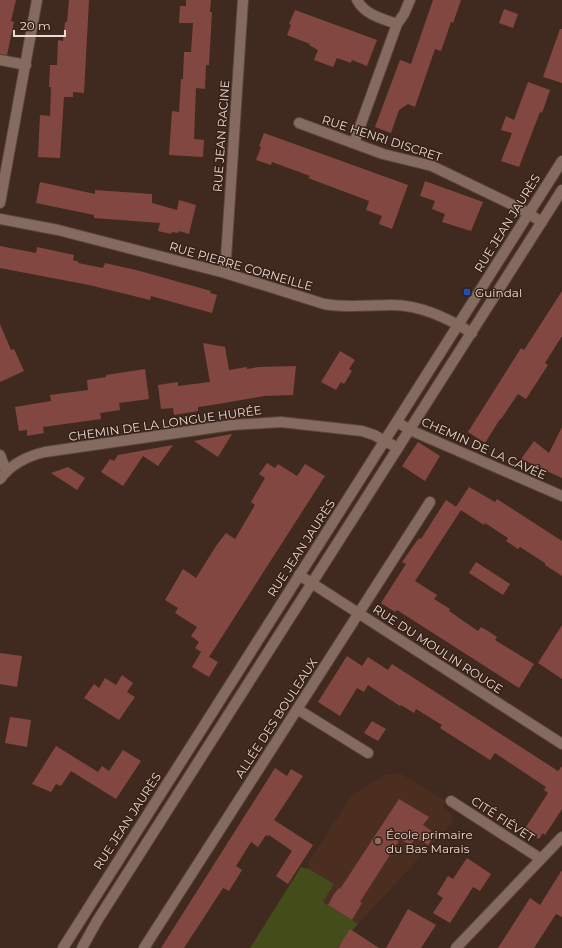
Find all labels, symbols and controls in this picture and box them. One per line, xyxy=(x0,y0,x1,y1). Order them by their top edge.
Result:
scale bar xyxy=(14,12,65,38)
text: 20 m xyxy=(20,18,51,33)
street label: RUE JEAN RACINE xyxy=(210,80,232,192)
street label: RUE HENRI DISCRET xyxy=(320,111,444,165)
street label: RUE JEAN JAURÈS xyxy=(471,171,543,275)
street label: RUE PIERRE CORNEILLE xyxy=(168,238,314,294)
place label: Guindal xyxy=(475,285,522,300)
marker: Guindal xyxy=(462,287,472,297)
street label: CHEMIN DE LA LONGUE HURÉE xyxy=(67,402,263,444)
street label: CHEMIN DE LA CAVÉE xyxy=(419,414,549,482)
street label: RUE JEAN JAURÈS xyxy=(264,497,338,599)
street label: RUE DU MOULIN ROUGE xyxy=(370,601,506,697)
street label: ALLÉE DES BOULEAUX xyxy=(232,655,320,781)
street label: RUE JEAN JAURÈS xyxy=(90,770,164,872)
street label: CITÉ FIÉVET xyxy=(469,793,538,845)
place label: École primaire du Bas Marais xyxy=(386,827,473,856)
marker: École primaire du Bas Marais xyxy=(373,836,383,846)

